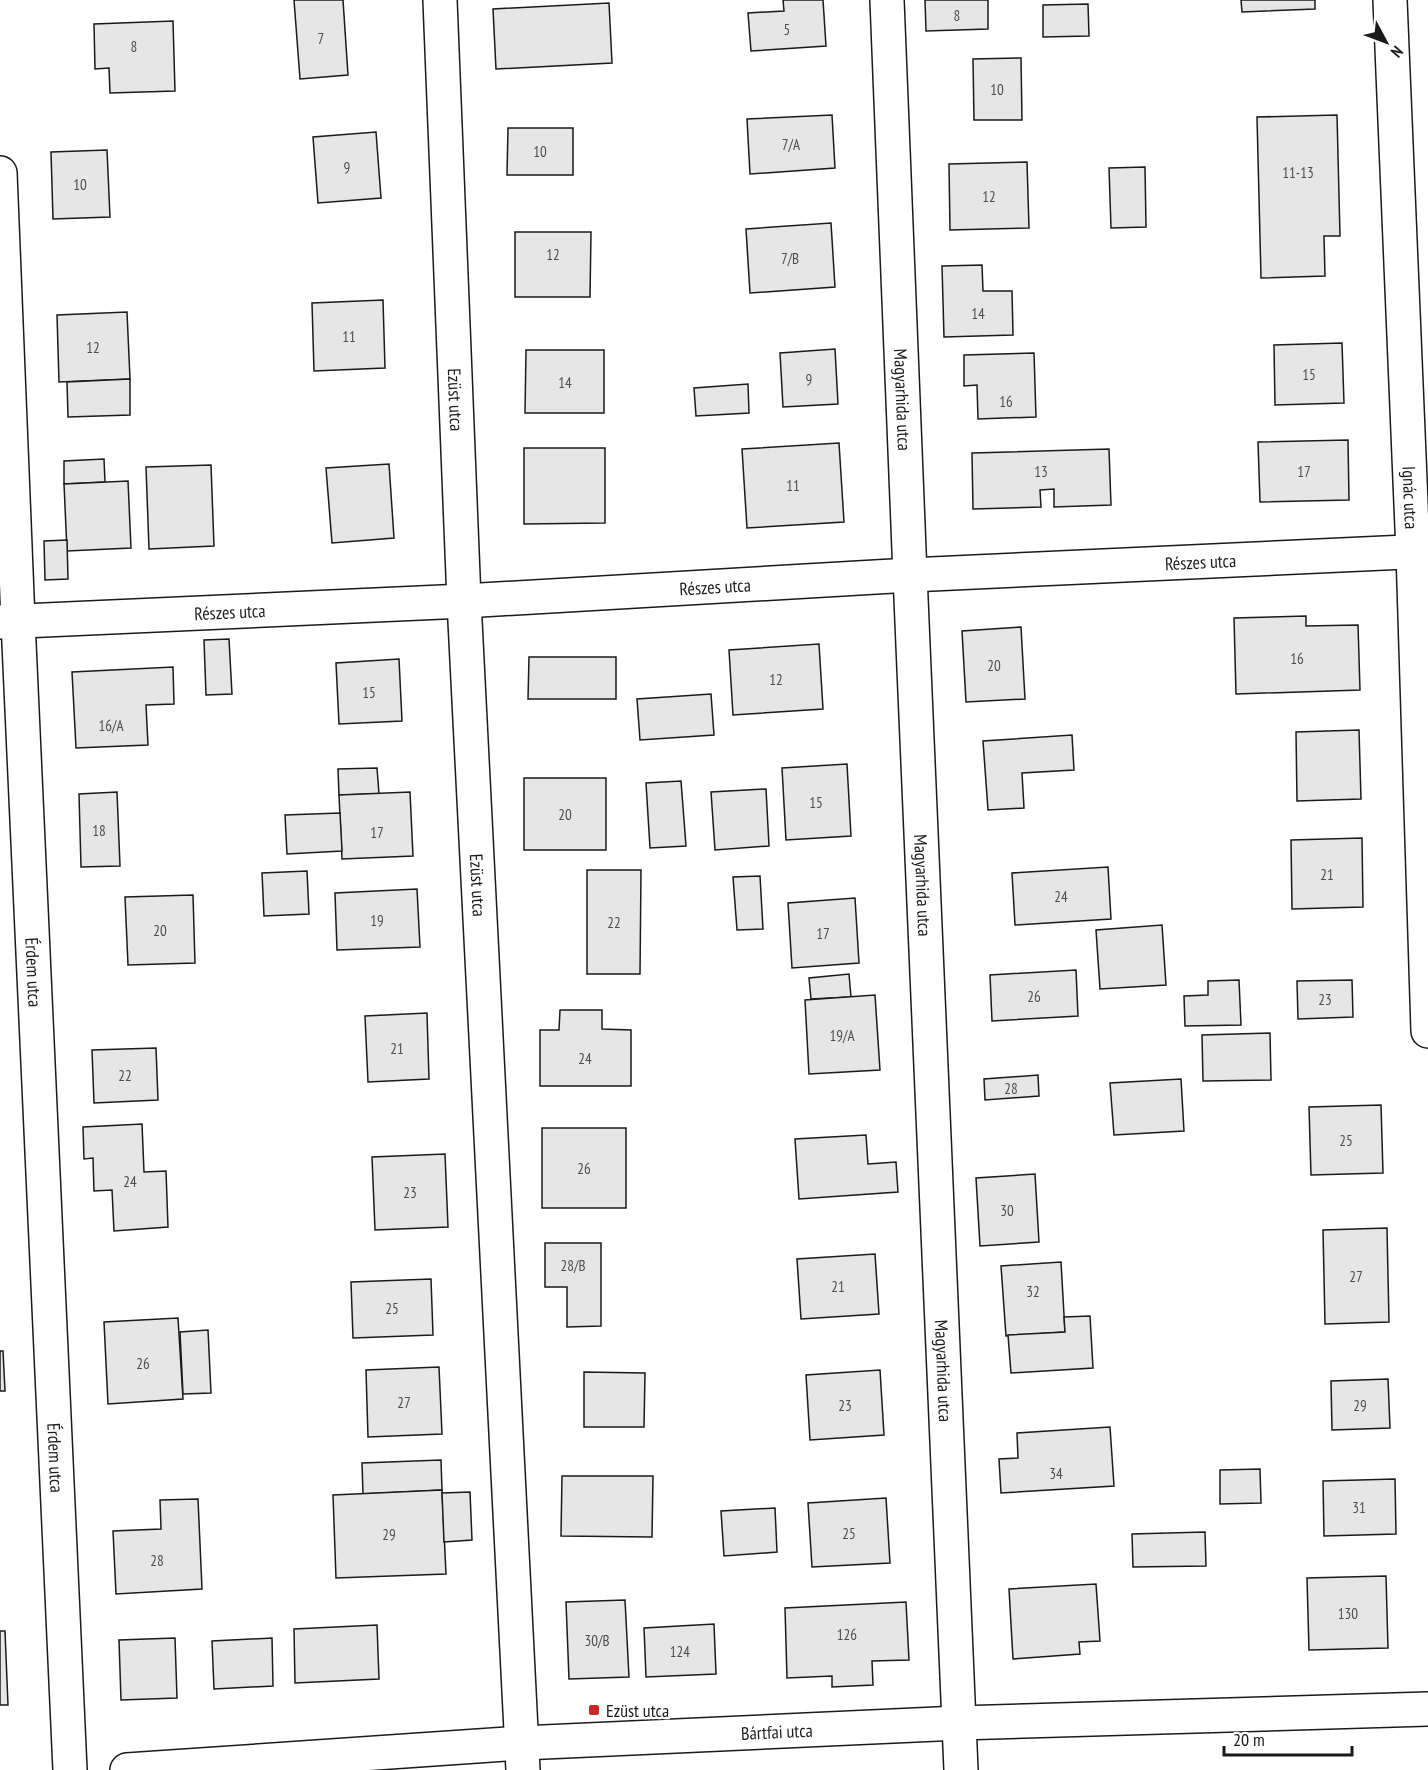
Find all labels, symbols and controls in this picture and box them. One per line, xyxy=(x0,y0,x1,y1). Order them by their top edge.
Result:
house number: 8 xyxy=(954,6,960,25)
north arrow xyxy=(1356,12,1416,72)
house number: 5 xyxy=(784,20,790,39)
house number: 7 xyxy=(318,29,324,48)
house number: 8 xyxy=(131,37,137,56)
text: N xyxy=(1387,42,1408,62)
house number: 10 xyxy=(990,80,1004,99)
house number: 7/A xyxy=(782,135,801,154)
house number: 10 xyxy=(533,142,547,161)
house number: 9 xyxy=(344,158,350,177)
house number: 11-13 xyxy=(1282,163,1314,182)
house number: 10 xyxy=(73,175,87,194)
house number: 12 xyxy=(982,187,996,206)
house number: 12 xyxy=(546,245,560,264)
house number: 7/B xyxy=(781,249,799,268)
house number: 14 xyxy=(971,304,985,323)
house number: 11 xyxy=(342,327,356,346)
house number: 12 xyxy=(86,338,100,357)
street label: Magyarhida utca xyxy=(889,348,917,451)
house number: 15 xyxy=(1302,365,1316,384)
street label: Ezüst utca xyxy=(443,368,469,432)
house number: 9 xyxy=(806,370,812,389)
house number: 14 xyxy=(558,373,572,392)
house number: 16 xyxy=(999,392,1013,411)
house number: 13 xyxy=(1034,462,1048,481)
house number: 17 xyxy=(1297,462,1311,481)
street label: Ignác utca xyxy=(1398,465,1424,530)
house number: 11 xyxy=(786,476,800,495)
street label: Részes utca xyxy=(1164,548,1237,575)
street label: Részes utca xyxy=(679,573,751,600)
street label: Részes utca xyxy=(194,598,266,625)
house number: 16 xyxy=(1290,649,1304,668)
house number: 20 xyxy=(987,656,1001,675)
house number: 12 xyxy=(769,670,783,689)
house number: 15 xyxy=(362,683,376,702)
house number: 16/A xyxy=(98,716,124,735)
house number: 15 xyxy=(809,793,823,812)
house number: 20 xyxy=(558,805,572,824)
house number: 18 xyxy=(92,821,106,840)
house number: 17 xyxy=(370,823,384,842)
street label: Magyarhida utca xyxy=(910,834,937,937)
street label: Ezüst utca xyxy=(465,853,491,917)
house number: 21 xyxy=(1320,865,1334,884)
house number: 24 xyxy=(1054,887,1068,906)
house number: 19 xyxy=(370,911,384,930)
house number: 22 xyxy=(607,913,621,932)
house number: 20 xyxy=(153,921,167,940)
house number: 17 xyxy=(816,924,830,943)
street label: Érdem utca xyxy=(21,937,47,1008)
house number: 26 xyxy=(1027,987,1041,1006)
house number: 23 xyxy=(1318,990,1332,1009)
house number: 19/A xyxy=(829,1026,855,1045)
house number: 21 xyxy=(390,1039,404,1058)
house number: 24 xyxy=(578,1049,592,1068)
house number: 22 xyxy=(118,1066,132,1085)
house number: 28 xyxy=(1004,1079,1018,1098)
house number: 25 xyxy=(1339,1131,1353,1150)
house number: 26 xyxy=(577,1159,591,1178)
house number: 24 xyxy=(123,1172,137,1191)
house number: 23 xyxy=(403,1183,417,1202)
house number: 30 xyxy=(1000,1201,1014,1220)
house number: 28/B xyxy=(561,1256,586,1275)
house number: 27 xyxy=(1349,1267,1363,1286)
house number: 21 xyxy=(831,1277,845,1296)
house number: 32 xyxy=(1026,1282,1040,1301)
house number: 25 xyxy=(385,1299,399,1318)
street label: Magyarhida utca xyxy=(930,1319,958,1422)
house number: 26 xyxy=(136,1354,150,1373)
house number: 27 xyxy=(397,1393,411,1412)
house number: 23 xyxy=(838,1396,852,1415)
house number: 29 xyxy=(1353,1396,1367,1415)
street label: Érdem utca xyxy=(43,1422,69,1493)
house number: 34 xyxy=(1049,1464,1063,1483)
house number: 31 xyxy=(1352,1498,1366,1517)
house number: 25 xyxy=(842,1524,856,1543)
house number: 29 xyxy=(382,1525,396,1544)
house number: 28 xyxy=(150,1551,164,1570)
house number: 130 xyxy=(1338,1604,1358,1623)
house number: 126 xyxy=(837,1625,857,1644)
house number: 30/B xyxy=(585,1631,610,1650)
house number: 124 xyxy=(670,1642,690,1661)
place label: Ezüst utca xyxy=(606,1699,669,1722)
marker: Ezüst utca xyxy=(587,1703,601,1717)
street label: Bártfai utca xyxy=(740,1718,813,1744)
scale bar xyxy=(1224,1719,1352,1757)
text: 20 m xyxy=(1233,1728,1265,1751)

